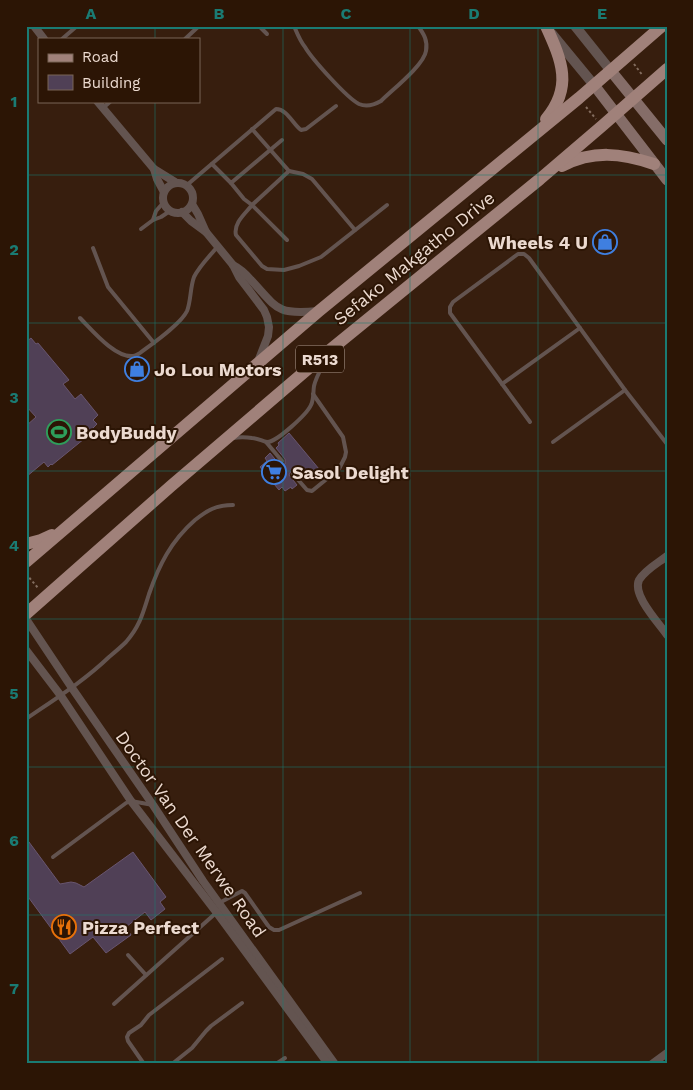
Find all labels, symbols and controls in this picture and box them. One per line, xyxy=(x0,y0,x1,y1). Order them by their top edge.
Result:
text: A xyxy=(86,4,97,23)
text: B xyxy=(214,4,225,23)
text: C xyxy=(341,4,352,23)
text: D xyxy=(468,4,480,23)
text: E xyxy=(597,4,607,23)
legend xyxy=(38,38,200,102)
text: Road xyxy=(82,48,119,66)
text: Building xyxy=(82,74,140,92)
text: 1 xyxy=(11,92,17,111)
street label: Sefako Makgatho Drive xyxy=(329,187,499,329)
shop icon: Wheels 4 U xyxy=(592,229,618,255)
place label: Wheels 4 U xyxy=(488,232,588,253)
text: 2 xyxy=(9,240,19,259)
road number: R513 xyxy=(296,346,344,372)
shop icon: Jo Lou Motors xyxy=(124,356,150,382)
place label: Jo Lou Motors xyxy=(154,359,282,380)
text: 3 xyxy=(9,388,19,407)
sports icon: BodyBuddy xyxy=(46,419,72,445)
place label: BodyBuddy xyxy=(76,422,178,443)
supermarket icon: Sasol Delight xyxy=(261,459,287,485)
place label: Sasol Delight xyxy=(292,462,409,483)
text: 4 xyxy=(9,536,19,555)
text: 5 xyxy=(9,684,19,703)
street label: Doctor Van Der Merwe Road xyxy=(111,727,271,941)
text: 6 xyxy=(9,831,19,850)
restaurant icon: Pizza Perfect xyxy=(51,914,77,940)
place label: Pizza Perfect xyxy=(82,917,199,938)
text: 7 xyxy=(9,979,19,998)

